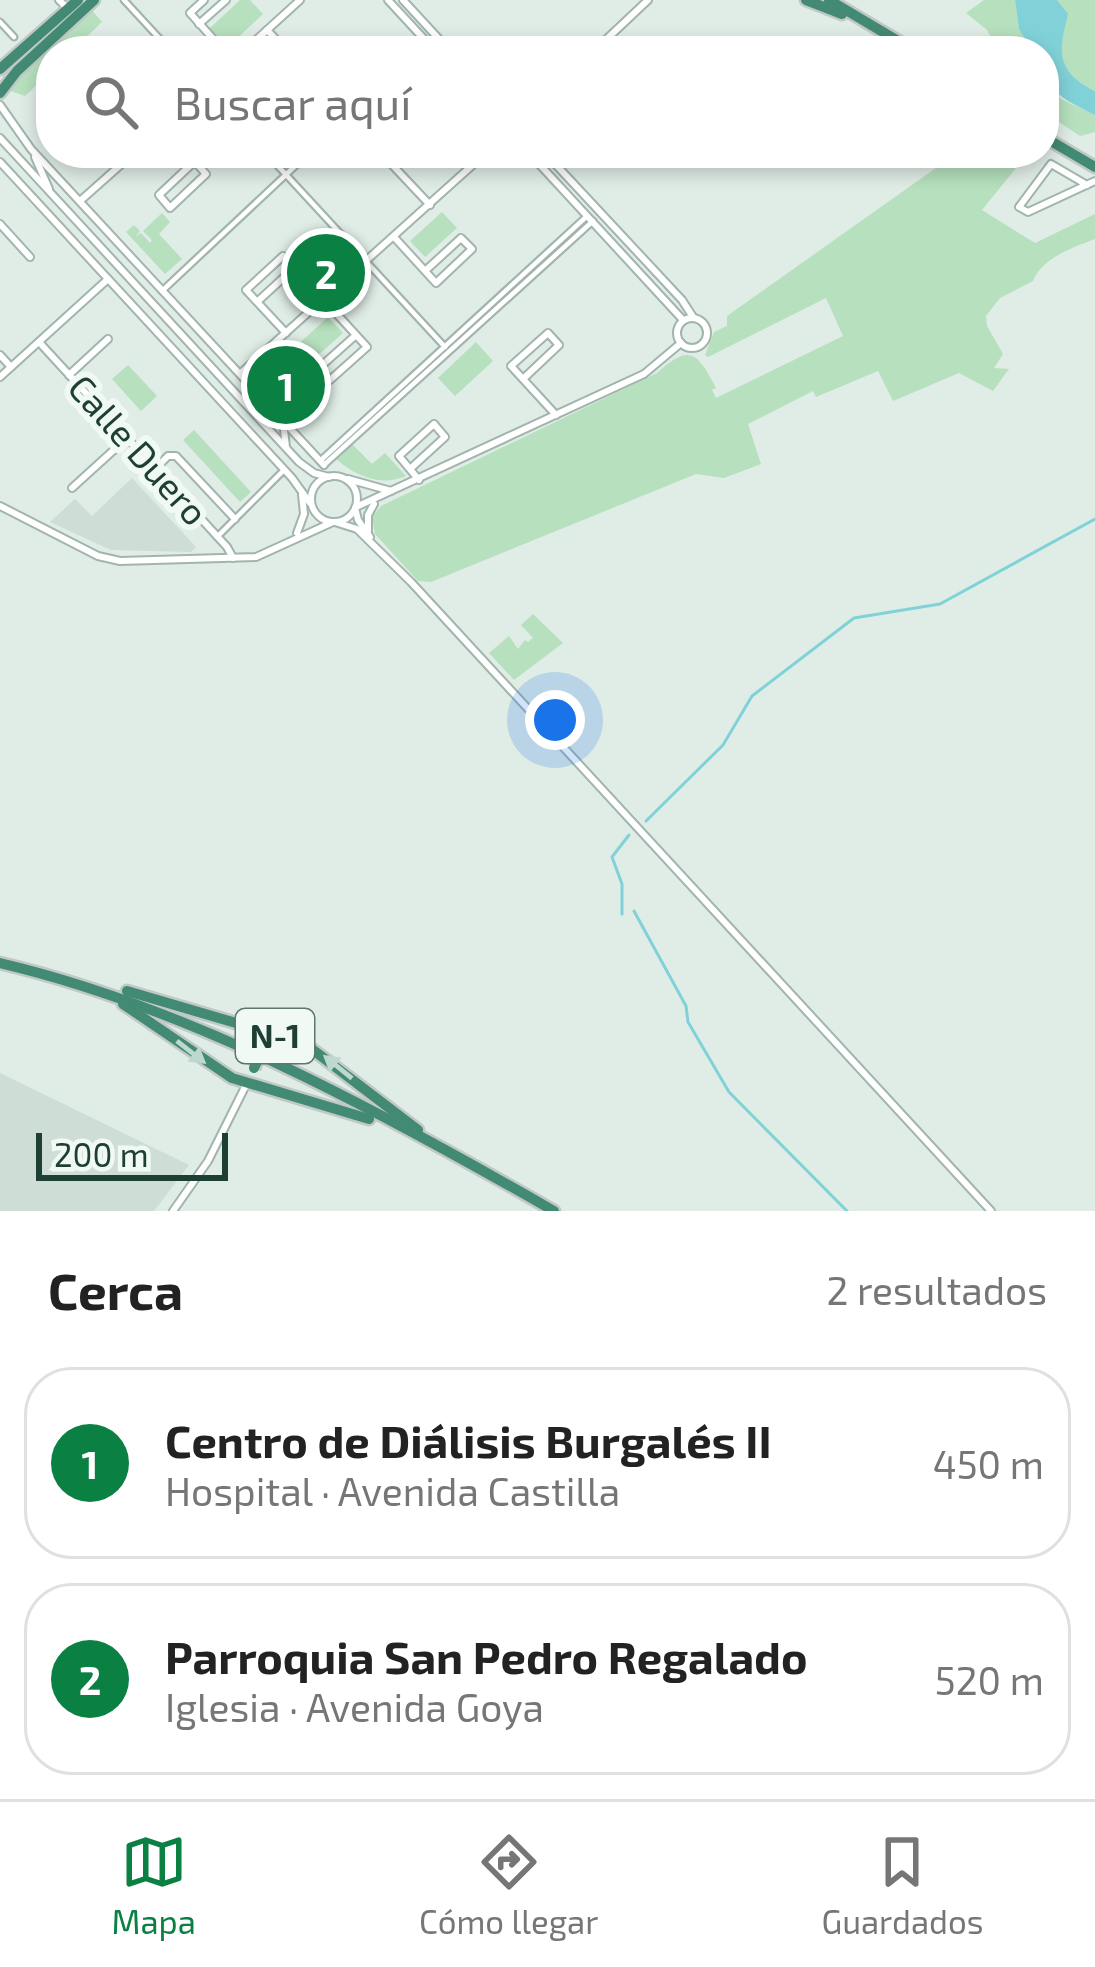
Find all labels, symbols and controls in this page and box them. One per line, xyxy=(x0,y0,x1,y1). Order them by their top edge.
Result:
search box xyxy=(36,36,1059,168)
icon: search xyxy=(78,69,144,135)
text: Buscar aquí xyxy=(174,75,411,129)
pin: 2 xyxy=(287,228,365,318)
pin: 1 xyxy=(247,340,325,430)
street label: Calle Duero xyxy=(61,365,218,533)
your location xyxy=(525,690,585,750)
road number: N-1 xyxy=(236,1009,314,1063)
one-way arrow xyxy=(176,1039,207,1064)
one-way arrow xyxy=(323,1055,354,1080)
scale bar xyxy=(36,1127,228,1180)
text: 200 m xyxy=(54,1134,149,1174)
text: Cerca xyxy=(48,1259,183,1320)
text: 2 resultados xyxy=(826,1266,1047,1313)
text: Centro de Diálisis Burgalés II xyxy=(165,1413,772,1467)
text: 1 xyxy=(82,1440,98,1487)
text: 450 m xyxy=(933,1440,1044,1487)
text: Hospital · Avenida Castilla xyxy=(165,1467,620,1514)
text: Parroquia San Pedro Regalado xyxy=(165,1629,808,1683)
text: 2 xyxy=(79,1656,101,1703)
text: 520 m xyxy=(935,1656,1044,1703)
text: Iglesia · Avenida Goya xyxy=(165,1683,544,1730)
tab: Mapa xyxy=(112,1829,196,1941)
tab: Cómo llegar xyxy=(419,1829,598,1941)
tab: Guardados xyxy=(821,1829,983,1941)

